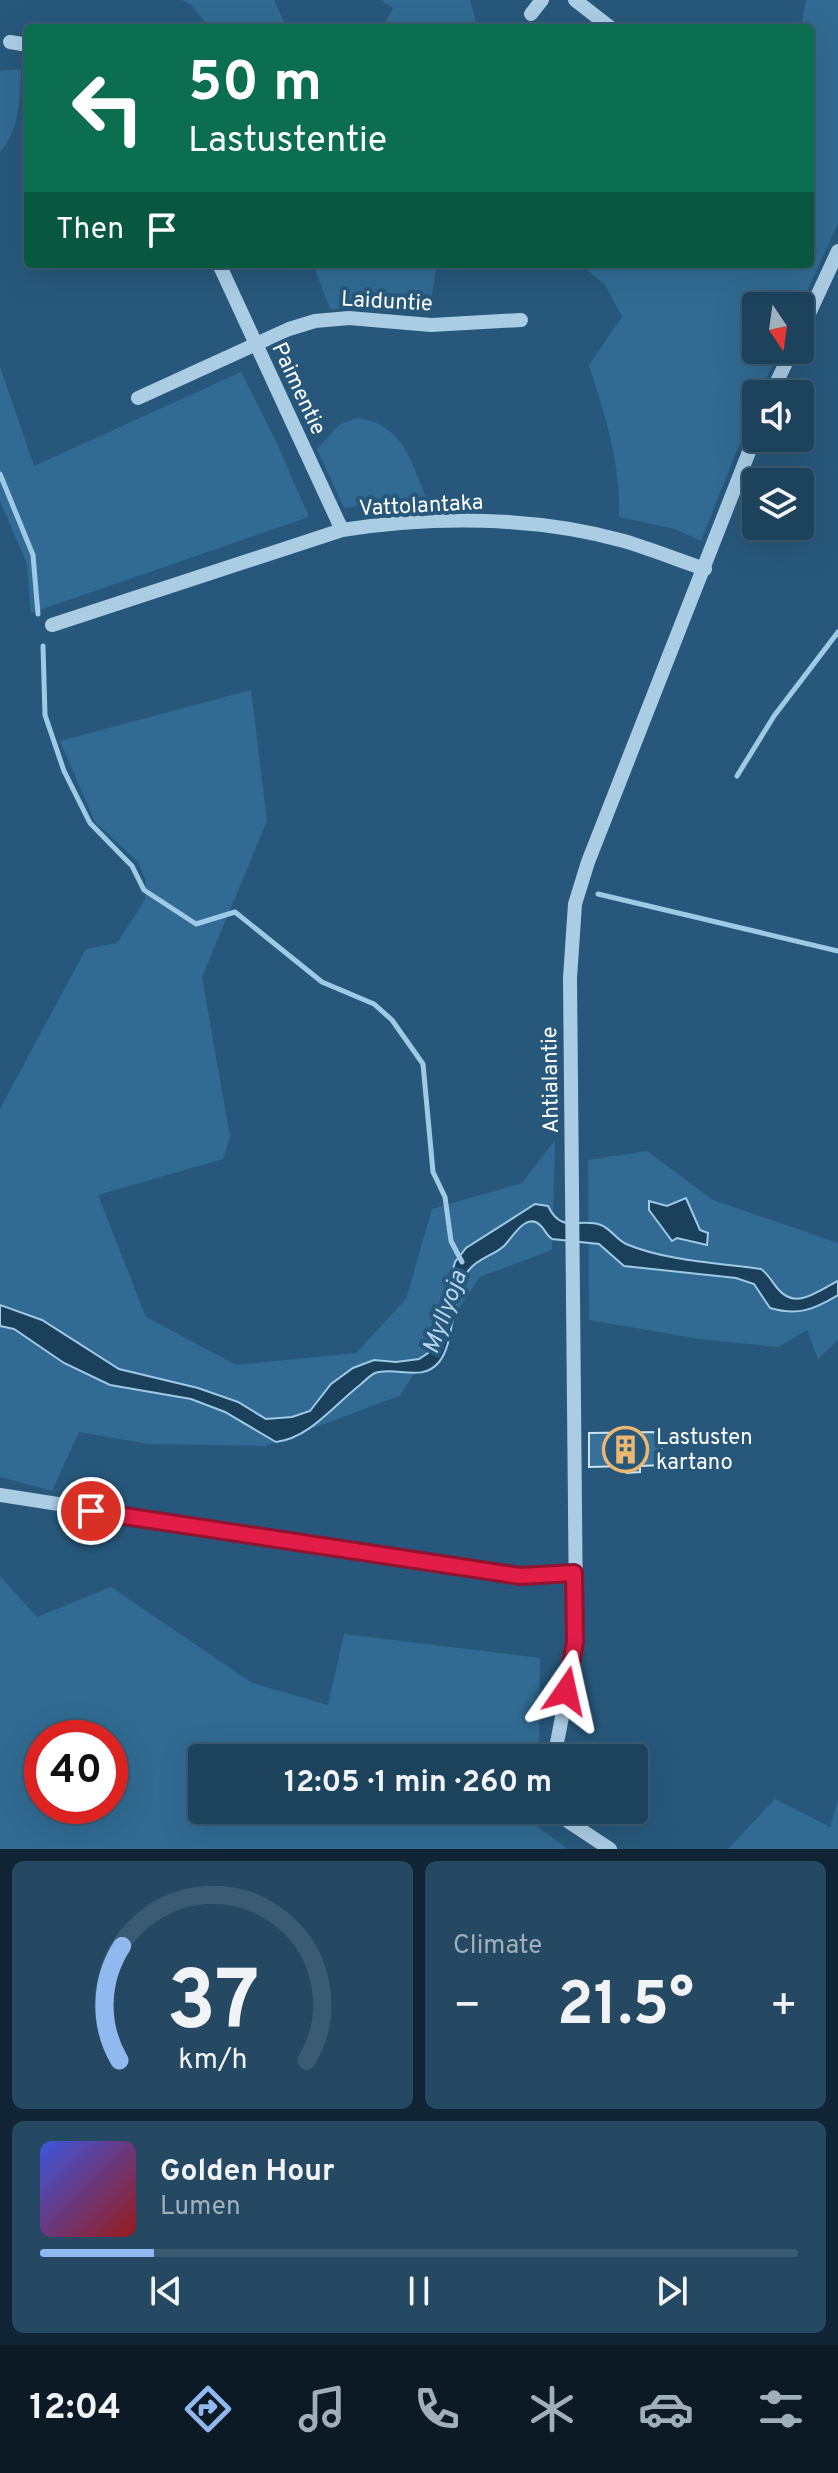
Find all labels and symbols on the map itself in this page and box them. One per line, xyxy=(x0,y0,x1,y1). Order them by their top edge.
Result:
street label: Laiduntie xyxy=(340,287,433,318)
north arrow xyxy=(742,292,814,364)
street label: Paimentie xyxy=(265,339,331,440)
street label: Vattolantaka xyxy=(358,490,484,523)
street label: Ahtialantie xyxy=(537,1026,566,1134)
water label: Myllyoja xyxy=(417,1266,475,1358)
building icon: Lastusten kartano xyxy=(601,1425,649,1473)
place label: Lastusten kartano xyxy=(656,1425,753,1477)
pin xyxy=(57,1477,125,1545)
position arrow xyxy=(524,1649,608,1733)
speed limit sign: 40 xyxy=(24,1720,128,1824)

